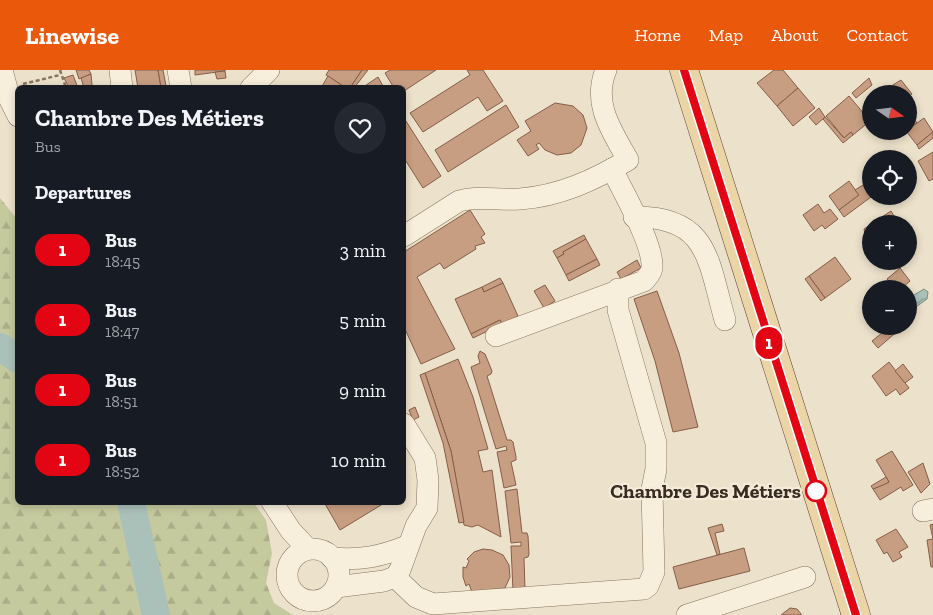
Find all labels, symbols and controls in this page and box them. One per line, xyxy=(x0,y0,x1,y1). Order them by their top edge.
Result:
text: Linewise xyxy=(25,21,119,50)
text: Home xyxy=(634,24,681,46)
text: Map xyxy=(709,24,743,46)
text: About xyxy=(771,24,818,46)
text: Contact xyxy=(846,24,908,46)
north arrow xyxy=(862,85,918,140)
map controls xyxy=(862,85,917,335)
button: heart xyxy=(334,102,386,154)
text: Chambre Des Métiers xyxy=(35,103,264,132)
text: Bus xyxy=(35,137,61,156)
button: locate xyxy=(862,150,917,205)
text: Departures xyxy=(35,181,131,204)
button: + xyxy=(862,215,917,270)
text: Bus xyxy=(105,229,137,252)
text: 1 xyxy=(59,239,66,261)
text: 3 min xyxy=(340,239,386,262)
text: 18:45 xyxy=(105,252,140,271)
button: − xyxy=(862,280,917,335)
text: Bus xyxy=(105,299,137,322)
text: 1 xyxy=(59,309,66,331)
text: 5 min xyxy=(339,309,386,332)
text: 18:47 xyxy=(105,322,139,341)
line badge: 1 xyxy=(753,327,785,359)
text: 1 xyxy=(765,332,773,354)
text: Bus xyxy=(105,369,137,392)
text: 1 xyxy=(59,379,66,401)
text: 9 min xyxy=(339,379,386,402)
text: 18:51 xyxy=(105,392,138,411)
text: Bus xyxy=(105,439,137,462)
text: 1 xyxy=(59,449,66,471)
text: 10 min xyxy=(331,449,386,472)
text: 18:52 xyxy=(105,462,140,481)
place label: Chambre Des Métiers xyxy=(610,479,801,503)
marker: Chambre Des Métiers xyxy=(805,480,827,502)

